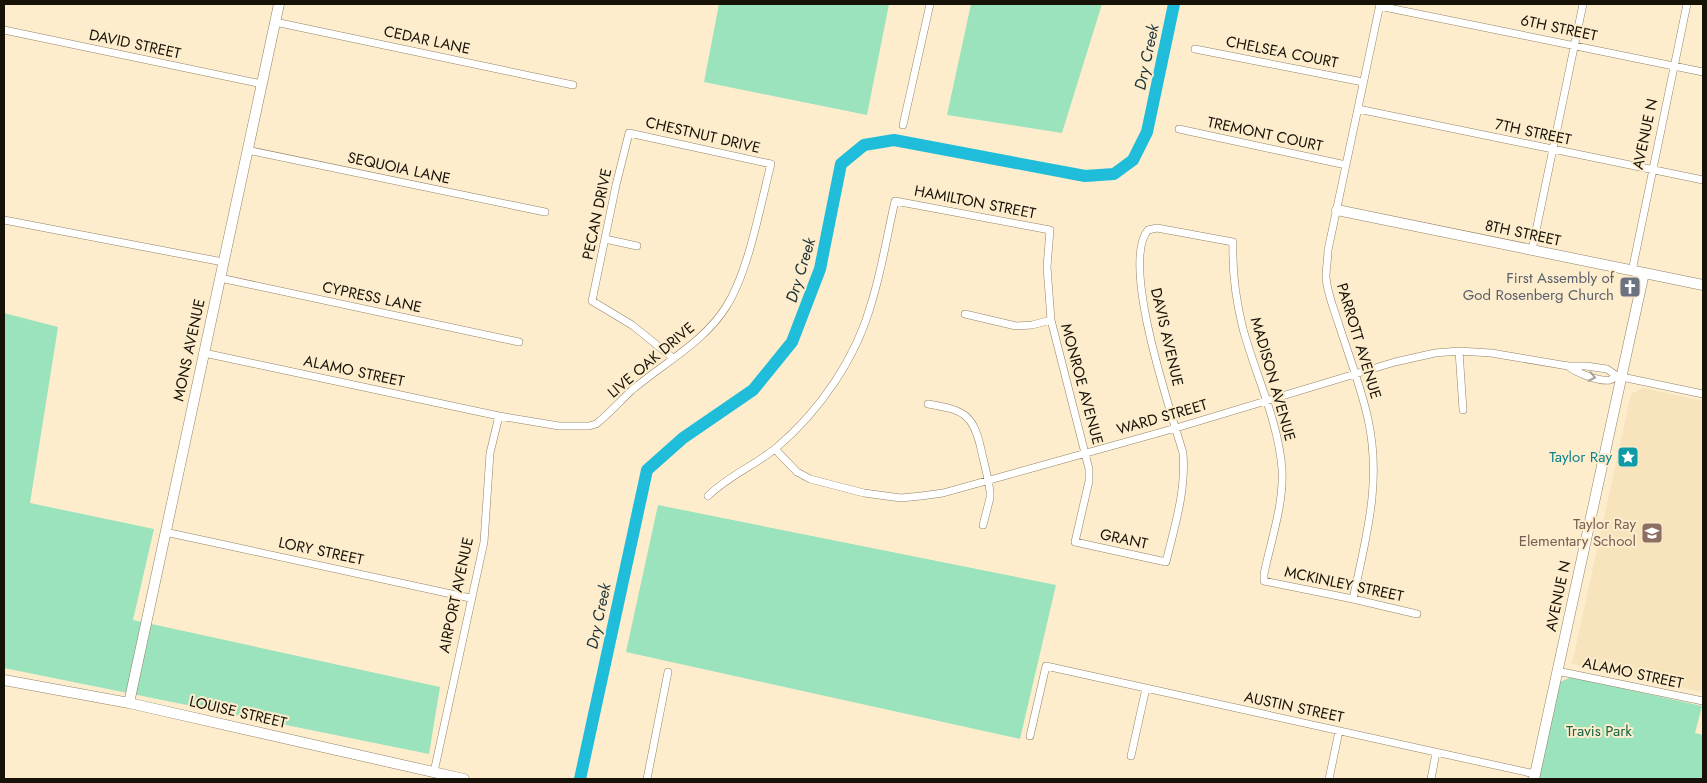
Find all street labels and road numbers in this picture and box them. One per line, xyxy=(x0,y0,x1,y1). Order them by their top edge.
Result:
street label: 6TH STREET xyxy=(1519,9,1599,47)
street label: CEDAR LANE xyxy=(382,20,472,60)
street label: DAVID STREET xyxy=(87,24,183,64)
street label: CHELSEA COURT xyxy=(1224,30,1340,74)
street label: AVENUE N xyxy=(1627,97,1663,171)
street label: CHESTNUT DRIVE xyxy=(643,111,763,159)
street label: TREMONT COURT xyxy=(1205,111,1325,157)
street label: 7TH STREET xyxy=(1493,113,1573,151)
street label: SEQUOIA LANE xyxy=(346,146,452,190)
street label: PECAN DRIVE xyxy=(577,166,617,262)
street label: HAMILTON STREET xyxy=(912,179,1038,225)
street label: 8TH STREET xyxy=(1483,214,1563,252)
street label: CYPRESS LANE xyxy=(320,276,424,318)
street label: PARROTT AVENUE xyxy=(1331,280,1387,402)
street label: DAVIS AVENUE xyxy=(1145,286,1189,388)
street label: MONS AVENUE xyxy=(167,297,211,403)
street label: MADISON AVENUE xyxy=(1245,314,1301,444)
street label: LIVE OAK DRIVE xyxy=(603,317,699,403)
street label: MONROE AVENUE xyxy=(1055,321,1109,447)
street label: ALAMO STREET xyxy=(302,350,406,392)
street label: WARD STREET xyxy=(1114,394,1210,440)
street label: GRANT xyxy=(1098,523,1150,555)
street label: LORY STREET xyxy=(276,531,366,571)
street label: AIRPORT AVENUE xyxy=(433,535,479,655)
street label: AVENUE N xyxy=(1540,559,1576,633)
street label: MCKINLEY STREET xyxy=(1282,561,1406,607)
street label: ALAMO STREET xyxy=(1581,652,1685,694)
street label: AUSTIN STREET xyxy=(1242,686,1346,728)
street label: LOUISE STREET xyxy=(187,690,289,734)

